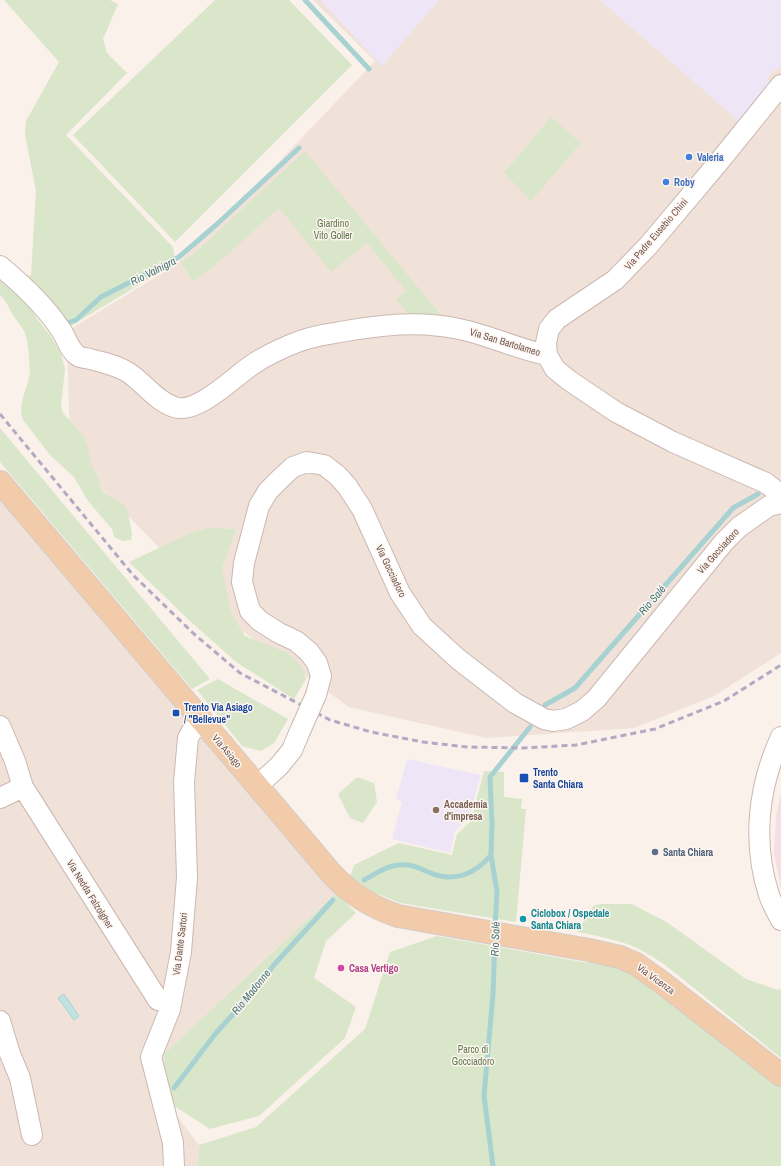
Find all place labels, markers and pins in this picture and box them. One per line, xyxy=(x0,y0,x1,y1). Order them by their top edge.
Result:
place label: Valeria xyxy=(697,151,724,164)
marker: Valeria xyxy=(684,152,694,162)
place label: Roby xyxy=(674,176,695,189)
marker: Roby xyxy=(661,177,671,187)
place label: Trento Via Asiago / "Bellevue" xyxy=(184,701,253,726)
marker: Trento Via Asiago / "Bellevue" xyxy=(171,708,181,718)
place label: Trento Santa Chiara xyxy=(533,766,584,791)
marker: Trento Santa Chiara xyxy=(518,772,530,784)
place label: Accademia d'impresa xyxy=(444,798,488,823)
marker: Accademia d'impresa xyxy=(431,805,441,815)
place label: Santa Chiara xyxy=(663,846,714,859)
marker: Santa Chiara xyxy=(650,847,660,857)
place label: Ciclobox / Ospedale Santa Chiara xyxy=(531,907,610,932)
marker: Ciclobox / Ospedale Santa Chiara xyxy=(518,914,528,924)
place label: Casa Vertigo xyxy=(349,962,399,975)
marker: Casa Vertigo xyxy=(336,963,346,973)

